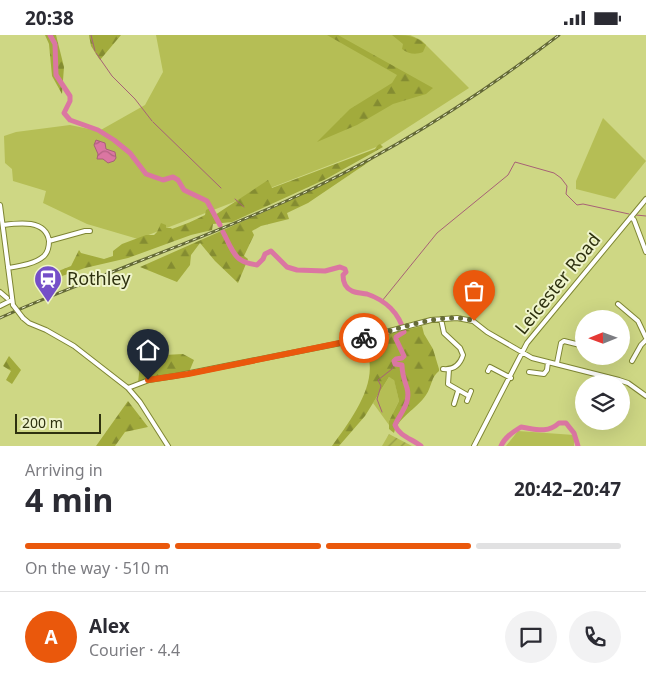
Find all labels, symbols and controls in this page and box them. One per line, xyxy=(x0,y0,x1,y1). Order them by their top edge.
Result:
text: 20:38 xyxy=(25,5,74,31)
street label: Leicester Road xyxy=(509,228,605,339)
station icon: Rothley xyxy=(33,264,63,303)
place label: Rothley xyxy=(67,266,131,290)
pin xyxy=(453,270,495,321)
icon: bag xyxy=(460,277,488,305)
north arrow xyxy=(575,310,630,365)
map controls xyxy=(575,310,630,430)
courier xyxy=(339,313,389,363)
icon: bike xyxy=(350,324,378,352)
pin xyxy=(127,329,169,380)
icon: home xyxy=(134,336,162,364)
button: layers xyxy=(575,375,630,430)
scale bar xyxy=(15,411,101,434)
text: 200 m xyxy=(22,413,63,432)
text: Arriving in xyxy=(25,459,103,481)
text: 20:42–20:47 xyxy=(514,476,621,502)
text: 4 min xyxy=(25,478,113,521)
text: On the way · 510 m xyxy=(25,557,169,579)
button: chat xyxy=(505,611,557,663)
button: phone xyxy=(569,611,621,663)
text: Alex xyxy=(89,613,130,639)
text: A xyxy=(44,624,58,650)
text: Courier · 4.4 xyxy=(89,639,180,661)

